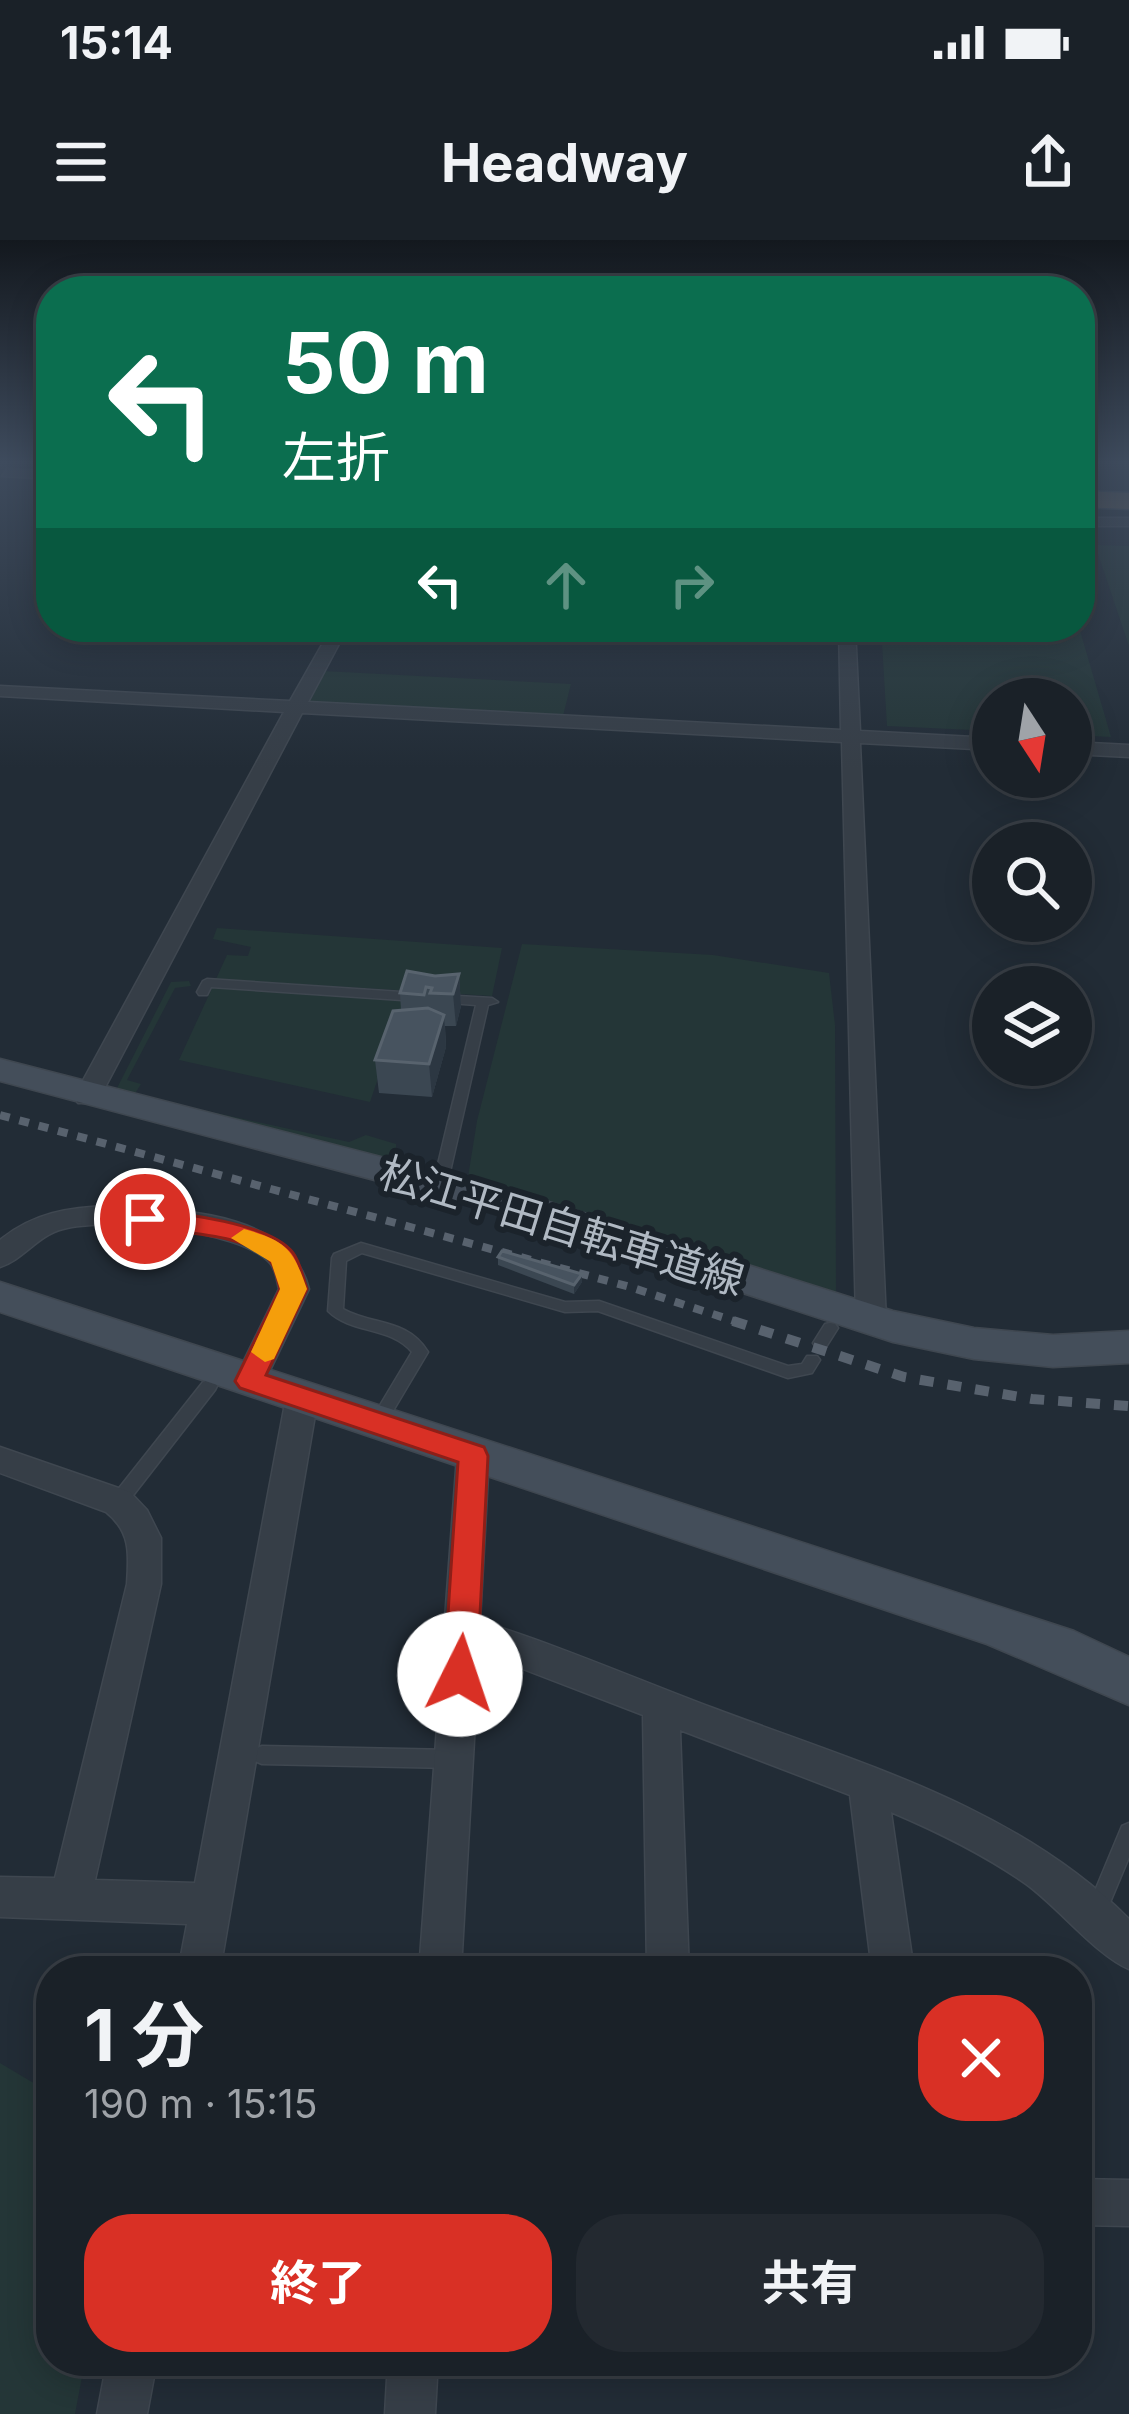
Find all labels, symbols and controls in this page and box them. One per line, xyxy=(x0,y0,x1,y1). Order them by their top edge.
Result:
text: 15:14 xyxy=(60,15,173,70)
icon: menu xyxy=(48,129,114,195)
icon: share xyxy=(1015,129,1081,195)
text: Headway xyxy=(441,130,688,195)
text: 50 m xyxy=(282,312,489,413)
icon: left xyxy=(84,324,240,480)
text: 左折 xyxy=(282,425,390,490)
icon: left xyxy=(407,552,473,618)
icon: ahead xyxy=(533,552,599,618)
icon: right xyxy=(659,552,725,618)
north arrow xyxy=(972,678,1092,798)
map controls xyxy=(972,678,1092,1086)
button: search xyxy=(972,822,1092,942)
button: layers xyxy=(972,966,1092,1086)
street label: 松江平田自転車道線 xyxy=(374,1146,750,1305)
pin xyxy=(94,1168,196,1270)
icon: arrive xyxy=(112,1186,178,1252)
position arrow xyxy=(397,1611,523,1737)
text: 1 分 xyxy=(84,1991,204,2078)
button: close xyxy=(918,1995,1044,2121)
text: 190 m · 15:15 xyxy=(84,2080,317,2127)
button: 終了 xyxy=(84,2214,552,2352)
button: 共有 xyxy=(576,2214,1044,2352)

